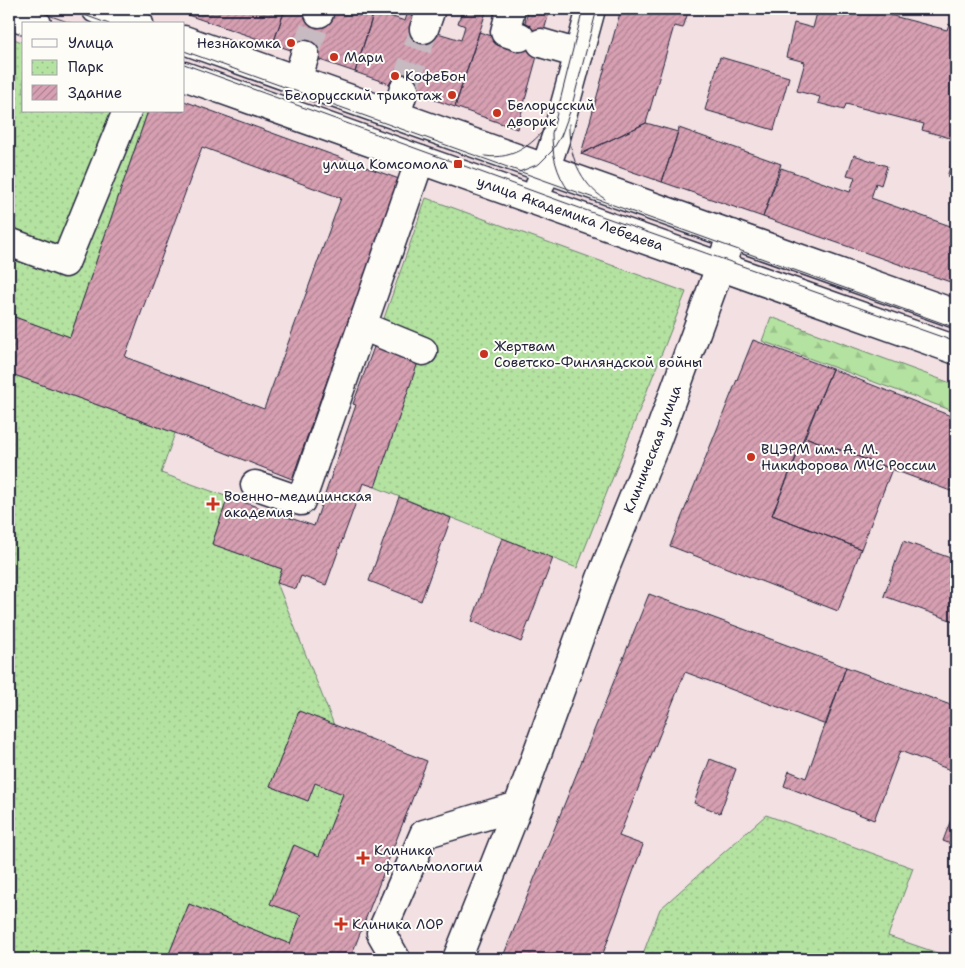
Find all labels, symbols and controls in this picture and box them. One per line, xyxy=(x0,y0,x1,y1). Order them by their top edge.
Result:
legend xyxy=(22,22,185,112)
text: Улица xyxy=(68,33,114,53)
place label: Незнакомка xyxy=(197,34,281,52)
marker: Незнакомка xyxy=(285,37,297,49)
place label: Мари xyxy=(344,48,383,66)
marker: Мари xyxy=(328,51,340,63)
text: Парк xyxy=(68,57,104,77)
place label: КофеБон xyxy=(405,67,466,85)
marker: КофеБон xyxy=(389,70,401,82)
text: Здание xyxy=(68,83,122,103)
place label: Белорусский трикотаж xyxy=(284,86,443,104)
marker: Белорусский трикотаж xyxy=(446,89,458,101)
place label: Белорусский дворик xyxy=(507,96,595,130)
marker: Белорусский дворик xyxy=(491,107,503,119)
place label: улица Комсомола xyxy=(322,155,448,173)
marker: улица Комсомола xyxy=(452,158,464,170)
street label: улица Академика Лебедева xyxy=(475,172,666,255)
place label: Жертвам Советско-Финляндской войны xyxy=(494,337,702,371)
marker: Жертвам Советско-Финляндской войны xyxy=(478,348,490,360)
street label: Клиническая улица xyxy=(619,383,685,516)
place label: ВЦЭРМ им. А. М. Никифорова МЧС России xyxy=(761,440,936,474)
marker: ВЦЭРМ им. А. М. Никифорова МЧС России xyxy=(745,451,757,463)
place label: Военно-медицинская академия xyxy=(224,487,372,521)
marker: Военно-медицинская академия xyxy=(206,497,220,511)
place label: Клиника офтальмологии xyxy=(374,841,483,875)
marker: Клиника офтальмологии xyxy=(356,851,370,865)
place label: Клиника ЛОР xyxy=(352,915,443,933)
marker: Клиника ЛОР xyxy=(334,917,348,931)

